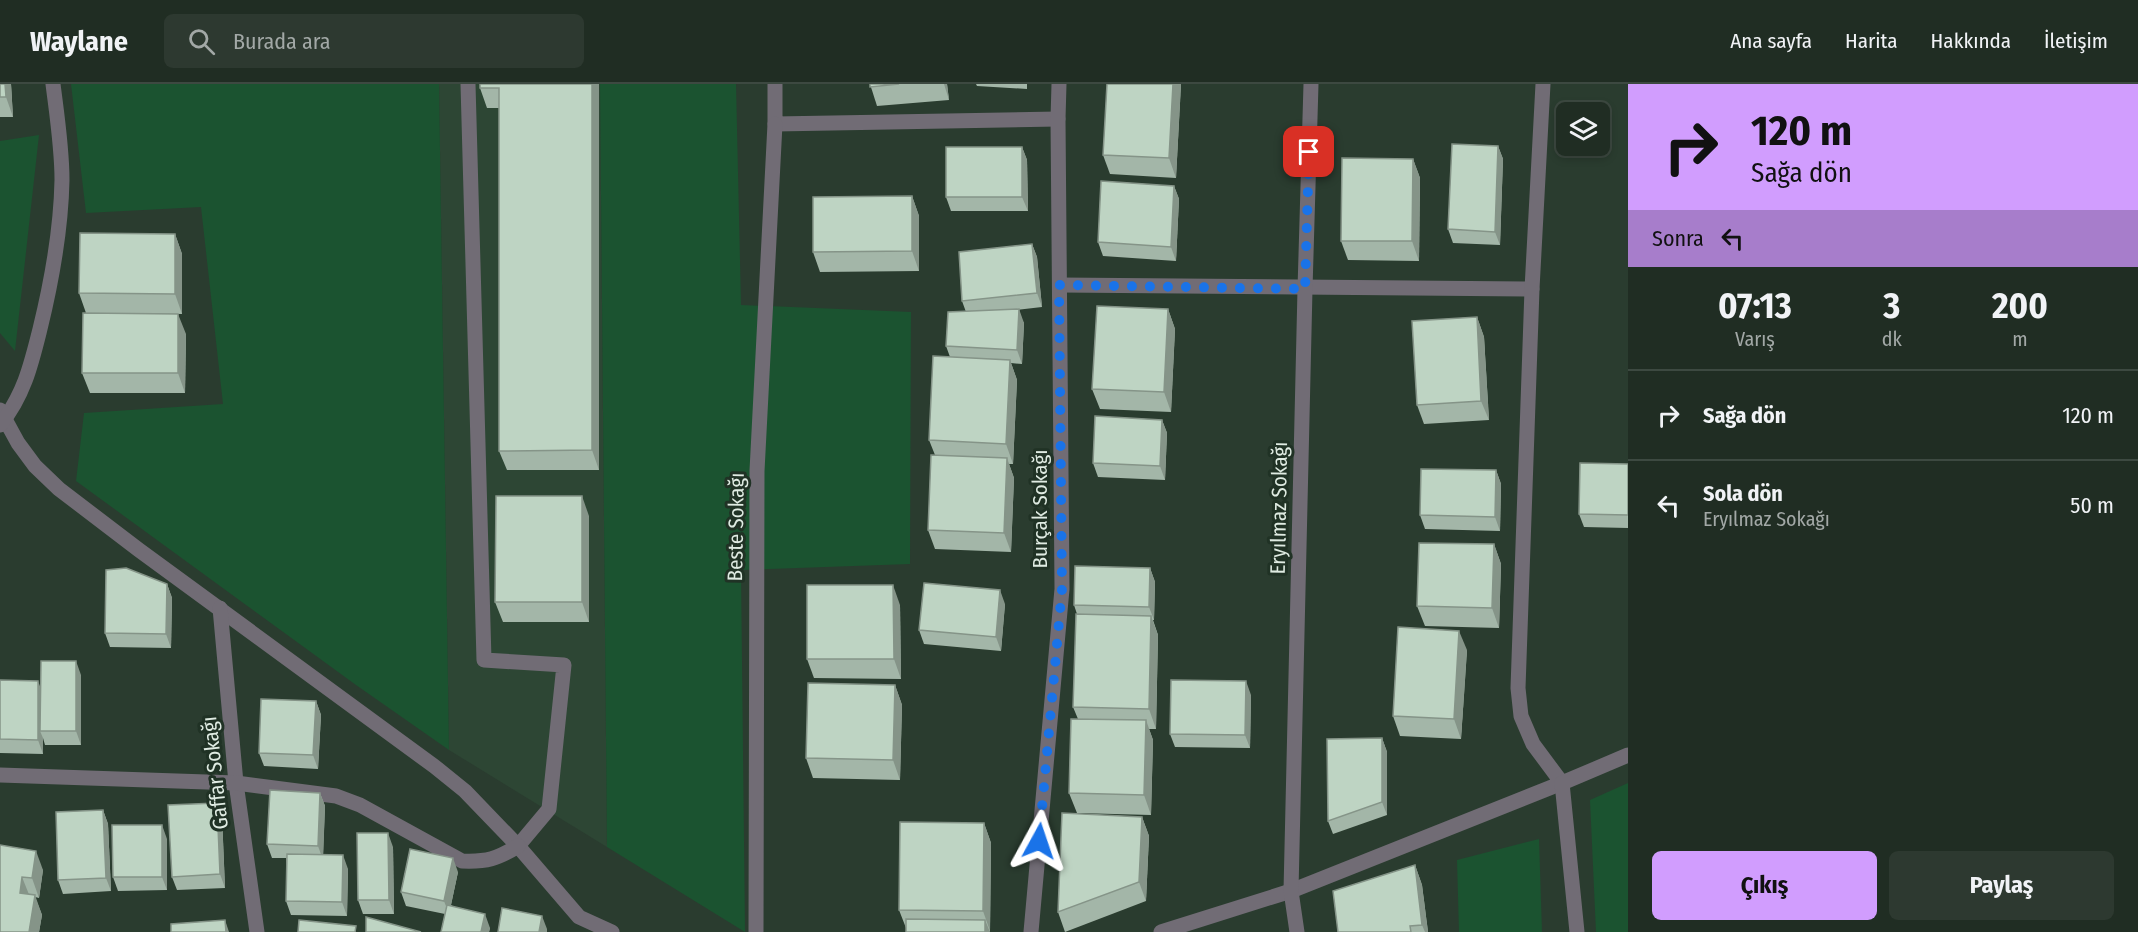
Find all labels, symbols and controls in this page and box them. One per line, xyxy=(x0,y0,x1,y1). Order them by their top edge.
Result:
search box xyxy=(164,14,584,68)
text: Waylane xyxy=(30,25,128,58)
icon: search xyxy=(185,25,218,58)
text: Burada ara xyxy=(233,28,331,55)
text: Ana sayfa xyxy=(1730,28,1812,54)
text: Harita xyxy=(1845,28,1898,54)
text: Hakkında xyxy=(1931,28,2011,54)
text: İletişim xyxy=(2044,28,2108,54)
map controls xyxy=(1556,102,1610,156)
button: layers xyxy=(1556,102,1610,156)
text: 120 m xyxy=(1751,106,1852,156)
icon: right xyxy=(1652,108,1730,186)
pin xyxy=(1283,126,1334,177)
icon: arrive xyxy=(1292,135,1325,168)
text: Sağa dön xyxy=(1751,157,1852,189)
icon: left xyxy=(1716,222,1749,255)
text: Sonra xyxy=(1652,225,1704,252)
text: 07:13 xyxy=(1718,284,1792,328)
text: 3 xyxy=(1883,284,1900,328)
text: 200 xyxy=(1992,284,2048,328)
text: Varış xyxy=(1735,327,1775,351)
text: dk xyxy=(1882,327,1902,351)
text: m xyxy=(2012,327,2028,351)
icon: right xyxy=(1652,399,1685,432)
text: Sağa dön xyxy=(1703,402,1786,429)
text: 120 m xyxy=(2062,402,2114,429)
street label: Eryılmaz Sokağı xyxy=(1265,441,1293,575)
street label: Burçak Sokağı xyxy=(1027,449,1053,569)
street label: Beste Sokağı xyxy=(722,472,750,582)
text: Sola dön xyxy=(1703,480,1783,507)
icon: left xyxy=(1652,489,1685,522)
text: 50 m xyxy=(2070,492,2114,519)
text: Eryılmaz Sokağı xyxy=(1703,507,1830,531)
street label: Gaffar Sokağı xyxy=(196,715,234,831)
position arrow xyxy=(1007,809,1071,873)
button: Çıkış xyxy=(1652,851,1877,920)
button: Paylaş xyxy=(1889,851,2114,920)

